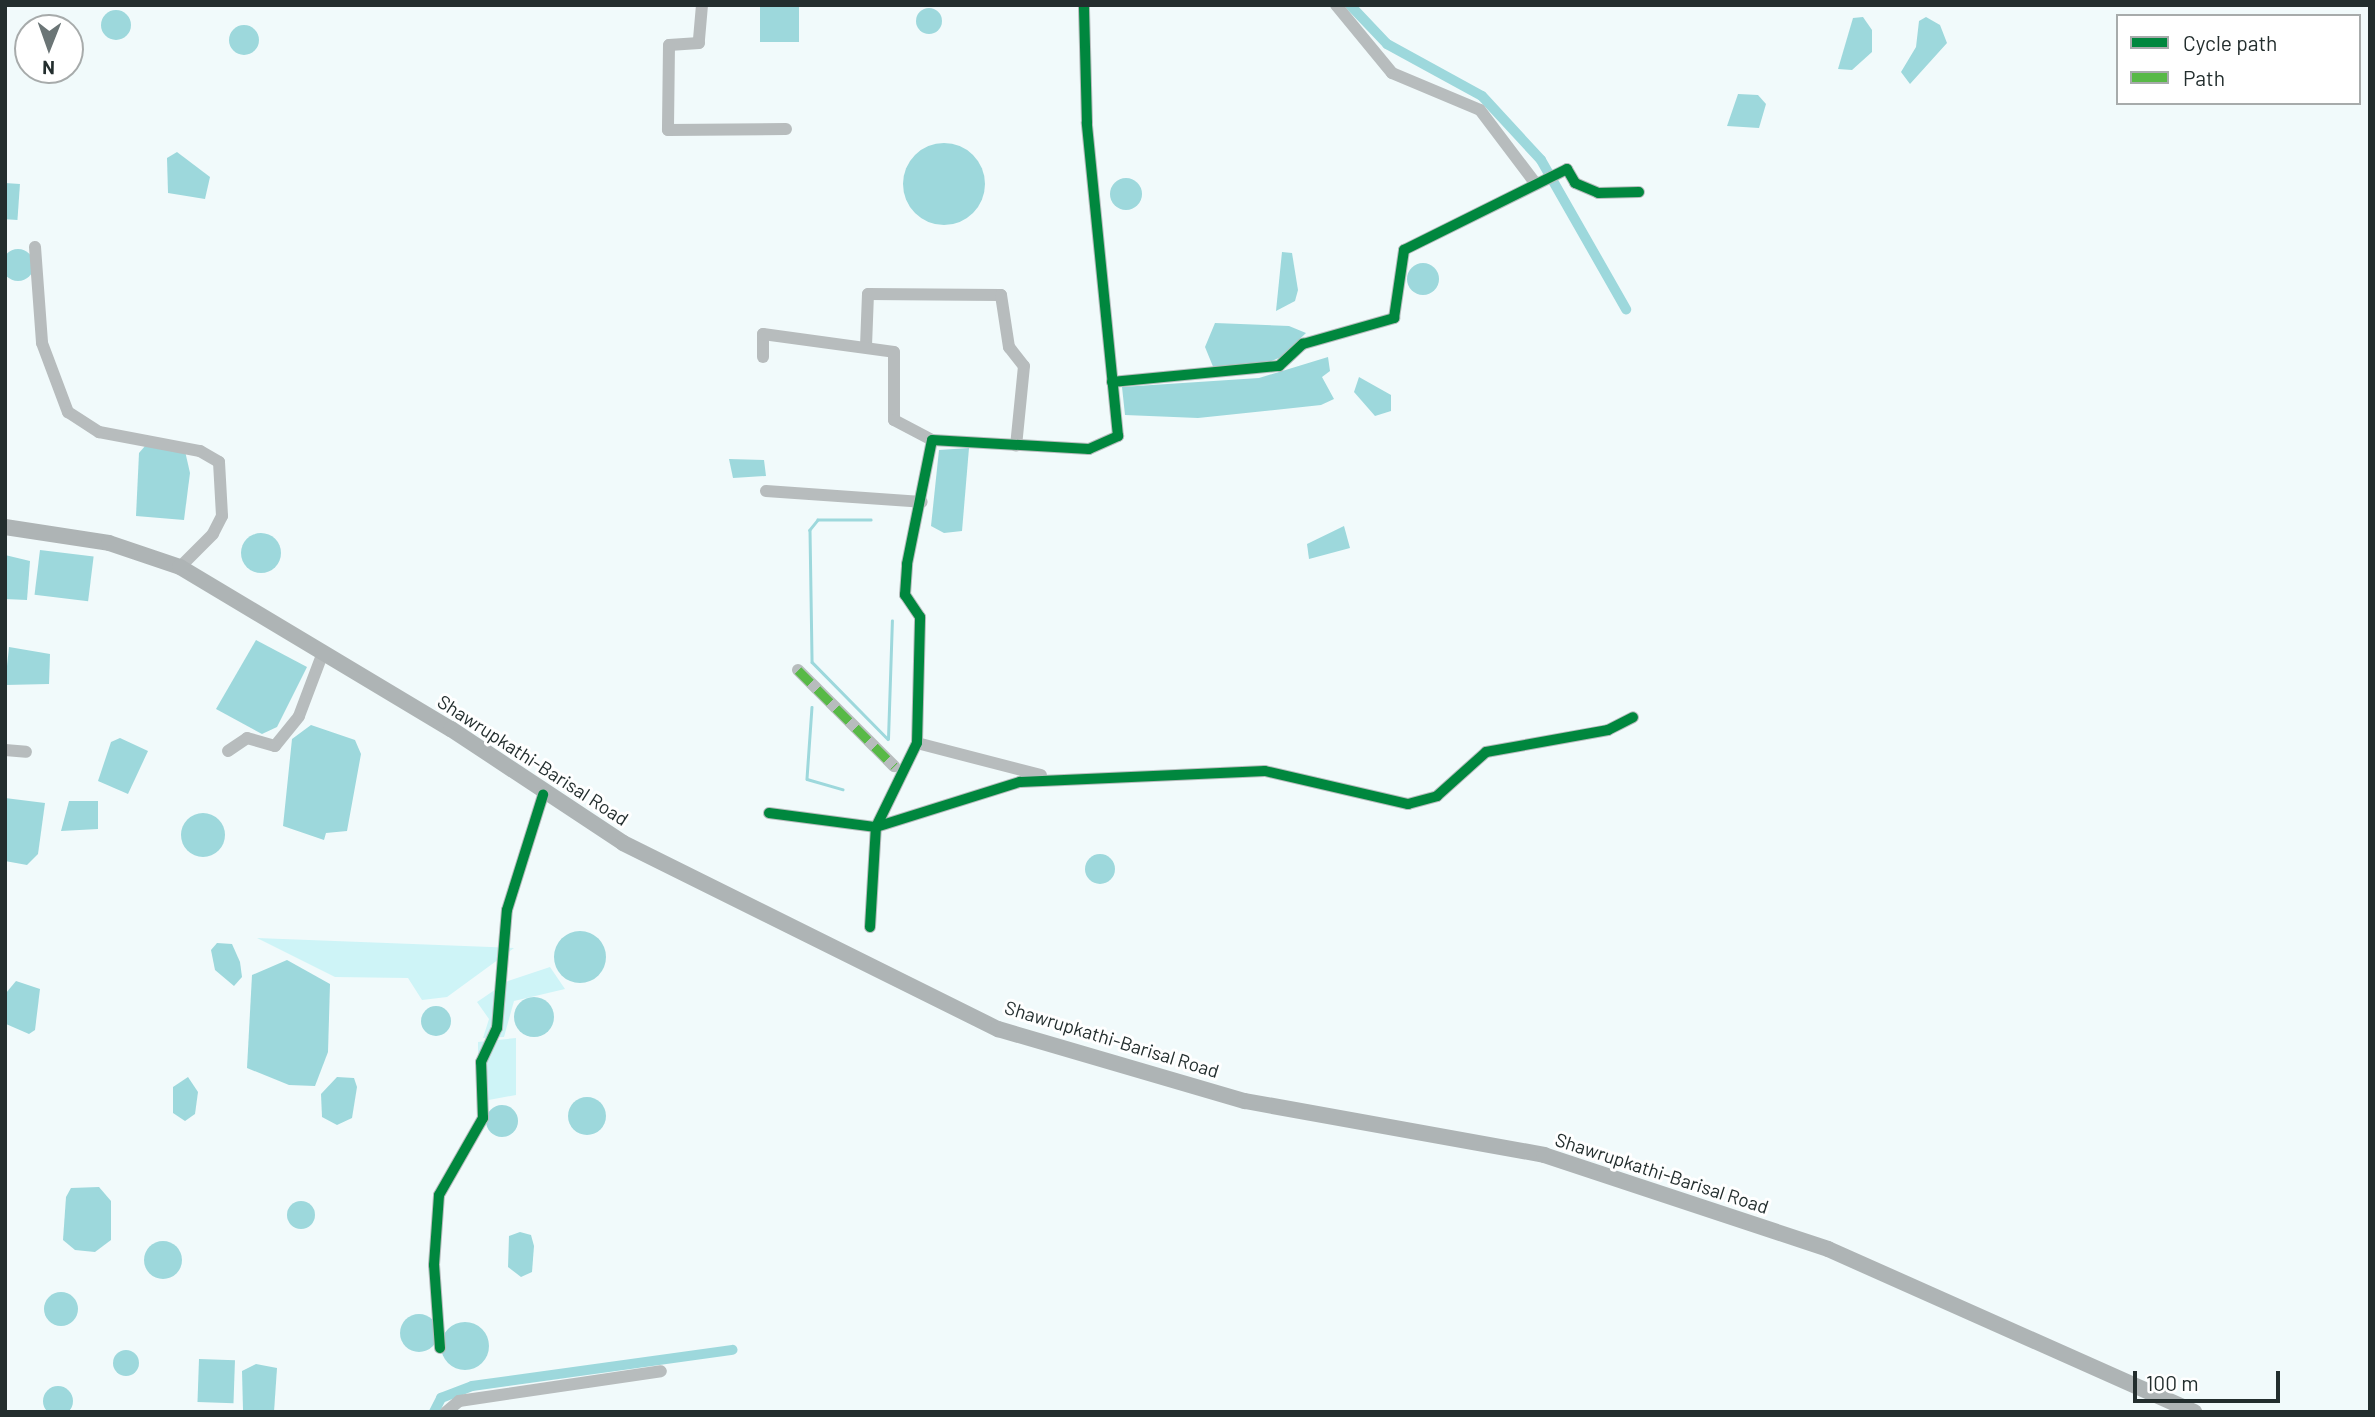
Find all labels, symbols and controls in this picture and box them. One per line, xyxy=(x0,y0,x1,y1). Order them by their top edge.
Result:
north arrow xyxy=(14,14,84,84)
legend xyxy=(2116,14,2361,105)
text: Cycle path xyxy=(2183,30,2277,55)
text: N xyxy=(42,57,55,80)
text: Path xyxy=(2183,65,2225,90)
street label: Shawrupkathi-Barisal Road xyxy=(433,690,633,830)
street label: Shawrupkathi-Barisal Road xyxy=(1002,996,1222,1082)
street label: Shawrupkathi-Barisal Road xyxy=(1552,1128,1772,1218)
scale bar xyxy=(2137,1358,2284,1402)
text: 100 m xyxy=(2146,1370,2199,1395)

